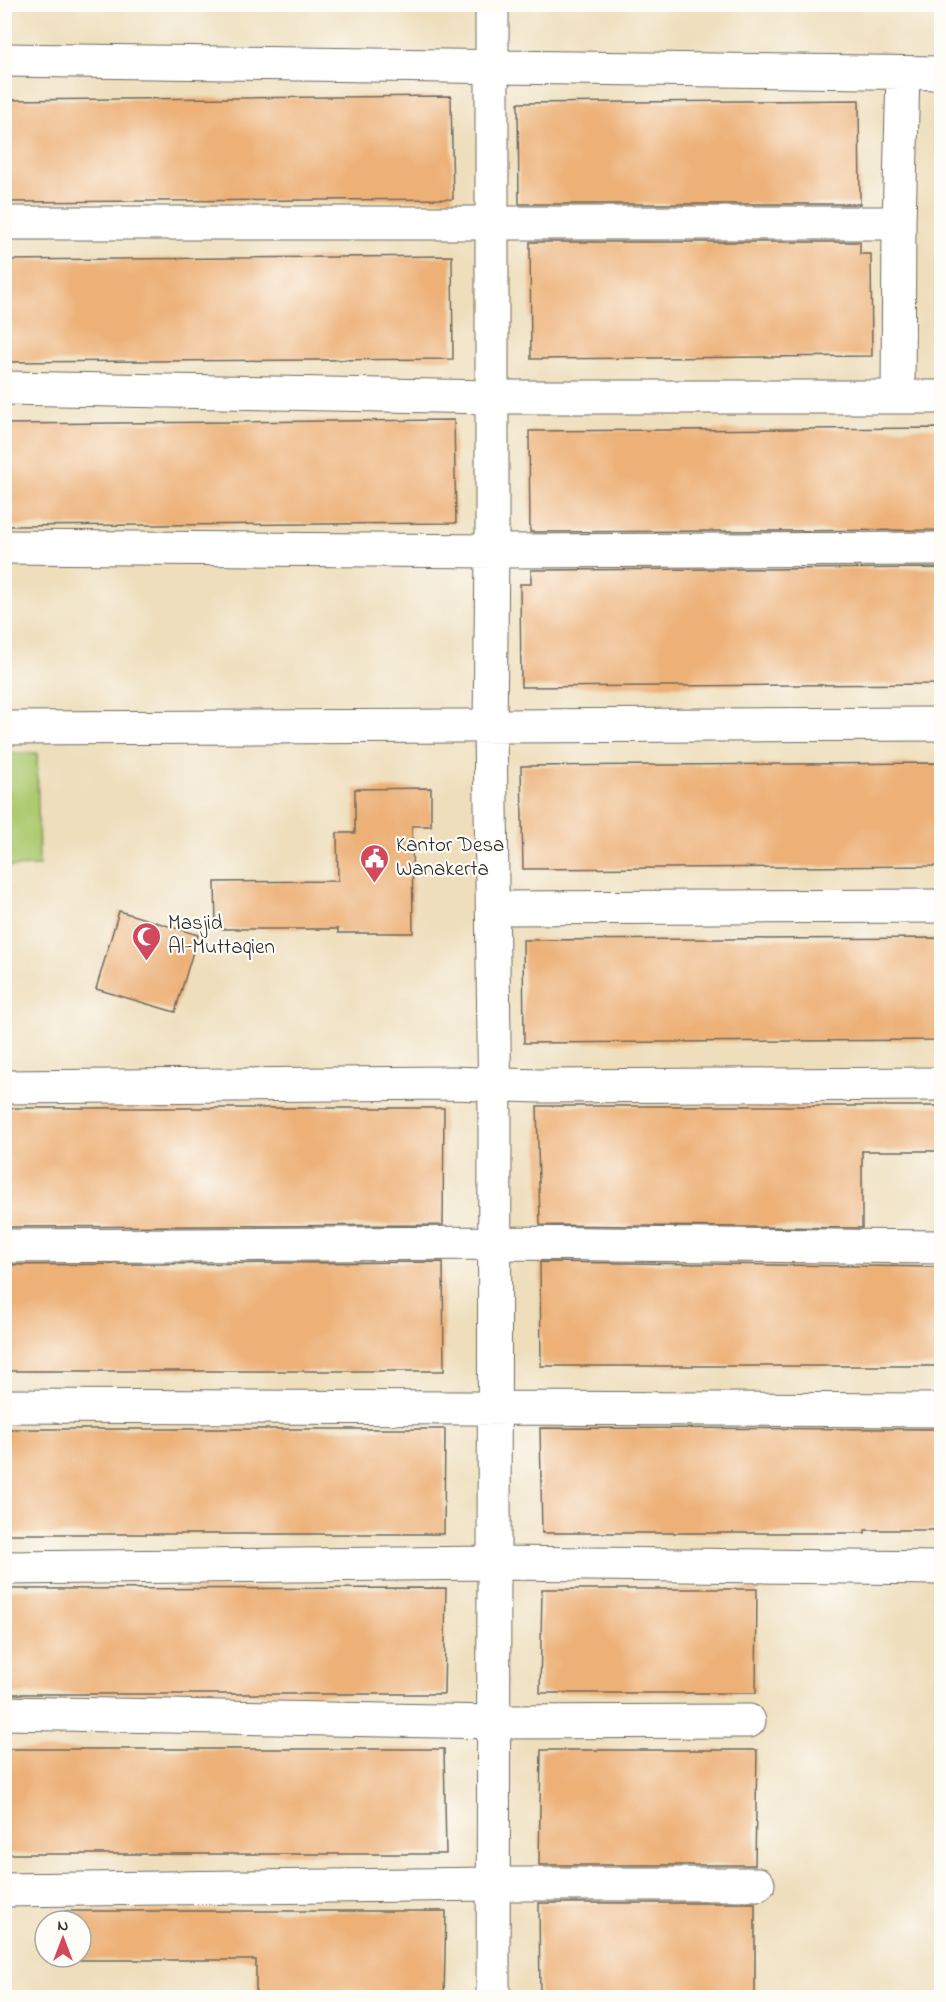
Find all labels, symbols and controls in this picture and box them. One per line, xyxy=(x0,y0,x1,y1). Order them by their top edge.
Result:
place label: Kantor Desa Wanakerta xyxy=(396,831,504,885)
public building icon: Kantor Desa Wanakerta xyxy=(359,842,391,884)
place label: Masjid Al-Muttaqien xyxy=(168,909,275,963)
mosque icon: Masjid Al-Muttaqien xyxy=(131,920,163,962)
north arrow xyxy=(33,1909,93,1969)
text: N xyxy=(58,1914,69,1938)

